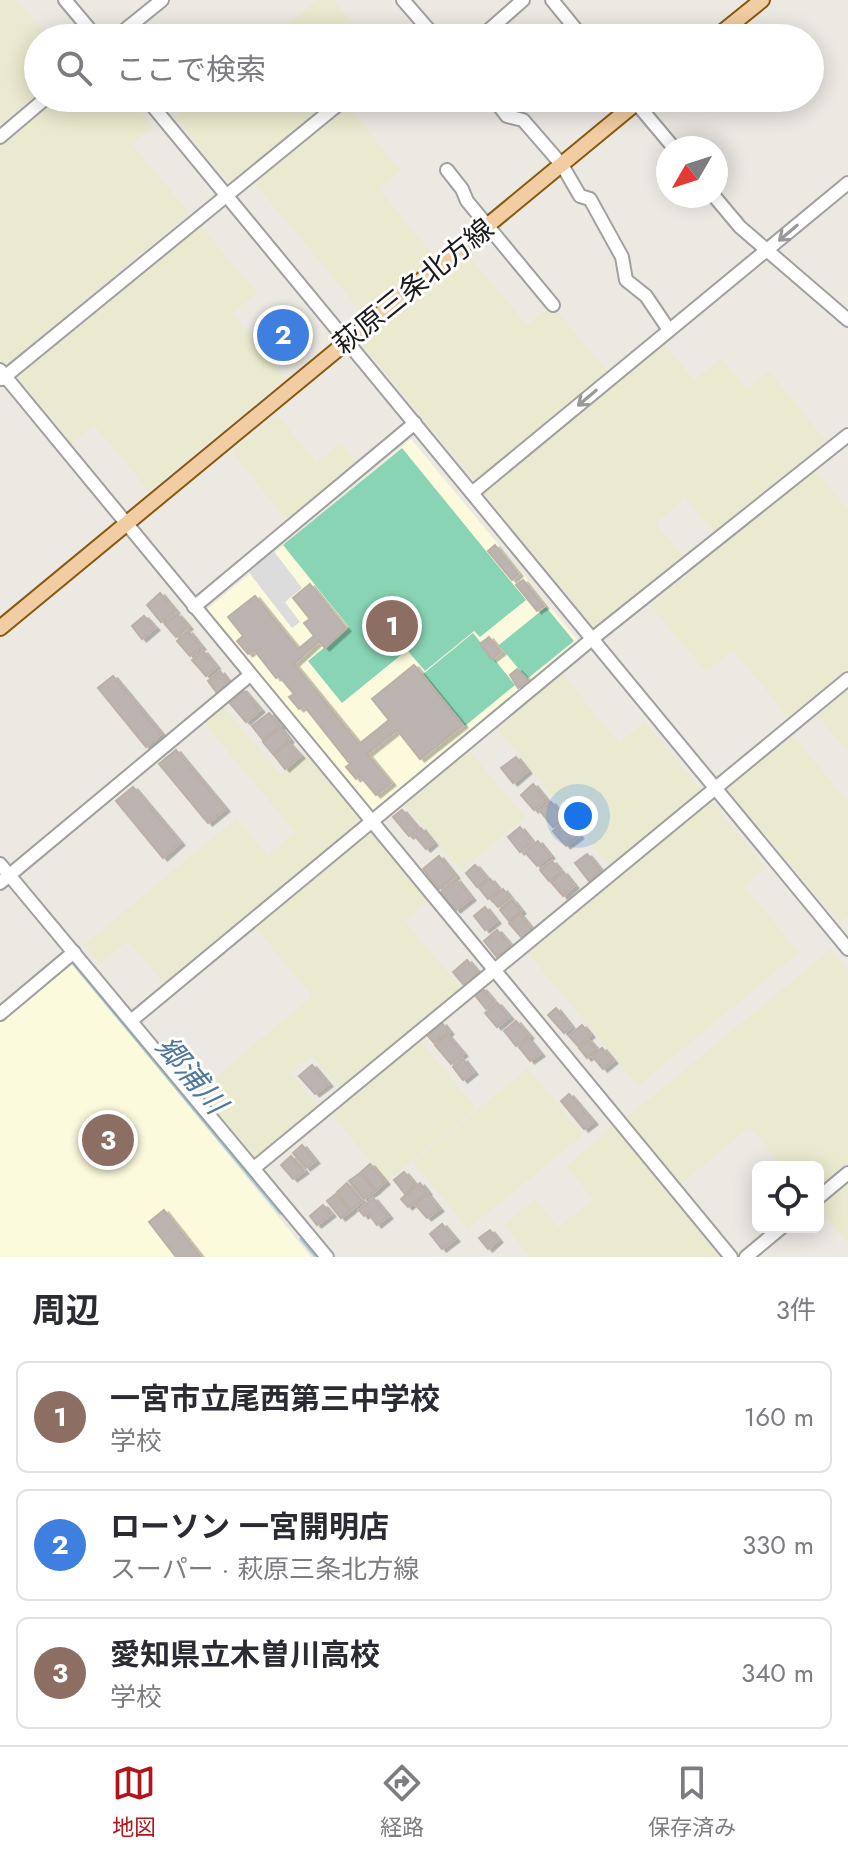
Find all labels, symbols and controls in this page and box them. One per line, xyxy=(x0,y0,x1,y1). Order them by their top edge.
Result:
search box xyxy=(24,24,824,112)
icon: search xyxy=(52,46,96,90)
text: ここで検索 xyxy=(116,48,266,91)
north arrow xyxy=(656,136,728,208)
street label: 萩原三条北方線 xyxy=(324,209,502,364)
one-way arrow xyxy=(779,224,799,242)
pin: 2 xyxy=(257,305,309,365)
one-way arrow xyxy=(577,389,598,407)
pin: 1 xyxy=(366,596,418,656)
your location xyxy=(558,796,598,836)
water label: 郷浦川 xyxy=(146,1026,239,1125)
pin: 3 xyxy=(82,1110,134,1170)
map controls xyxy=(752,1161,824,1233)
button: locate xyxy=(752,1161,824,1233)
text: 周辺 xyxy=(32,1286,100,1335)
text: 3件 xyxy=(776,1291,816,1329)
text: 一宮市立尾西第三中学校 xyxy=(110,1377,440,1420)
text: 1 xyxy=(53,1398,67,1436)
text: 160 m xyxy=(744,1398,814,1436)
text: 学校 xyxy=(110,1422,162,1460)
text: ローソン 一宮開明店 xyxy=(110,1505,389,1548)
text: 2 xyxy=(51,1526,69,1564)
text: 330 m xyxy=(742,1526,814,1564)
text: スーパー · 萩原三条北方線 xyxy=(110,1550,419,1588)
text: 愛知県立木曽川高校 xyxy=(110,1633,380,1676)
text: 3 xyxy=(52,1654,68,1692)
text: 340 m xyxy=(741,1654,814,1692)
text: 学校 xyxy=(110,1678,162,1716)
tab: 地図 xyxy=(112,1761,156,1843)
tab: 経路 xyxy=(380,1761,424,1843)
tab: 保存済み xyxy=(648,1761,736,1843)

